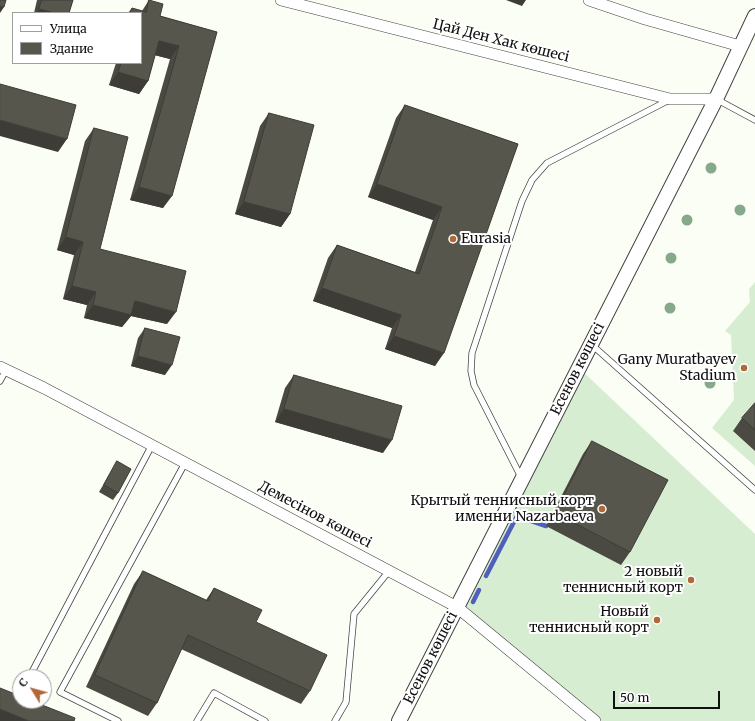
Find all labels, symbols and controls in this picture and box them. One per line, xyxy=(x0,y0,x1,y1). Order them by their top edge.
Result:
legend xyxy=(12,12,142,64)
street label: Цай Ден Хак көшесі xyxy=(431,16,571,66)
text: Улица xyxy=(50,21,87,36)
text: Здание xyxy=(50,41,93,56)
place label: Eurasia xyxy=(461,231,511,247)
marker: Eurasia xyxy=(448,234,458,244)
street label: Есенов көшесі xyxy=(548,320,608,418)
place label: Gany Muratbayev Stadium xyxy=(618,352,736,384)
marker: Gany Muratbayev Stadium xyxy=(739,363,749,373)
street label: Демесінов көшесі xyxy=(256,478,374,552)
place label: Крытый теннисный корт именни Nazarbaeva xyxy=(411,493,594,526)
marker: Крытый теннисный корт именни Nazarbaeva xyxy=(597,504,607,514)
place label: 2 новый теннисный корт xyxy=(563,564,683,596)
marker: 2 новый теннисный корт xyxy=(686,575,696,585)
place label: Новый теннисный корт xyxy=(529,604,649,636)
street label: Есенов көшесі xyxy=(401,609,461,707)
marker: Новый теннисный корт xyxy=(652,615,662,625)
north arrow xyxy=(12,669,52,709)
text: С xyxy=(15,675,31,690)
scale bar xyxy=(615,683,722,709)
text: 50 m xyxy=(620,690,649,705)

